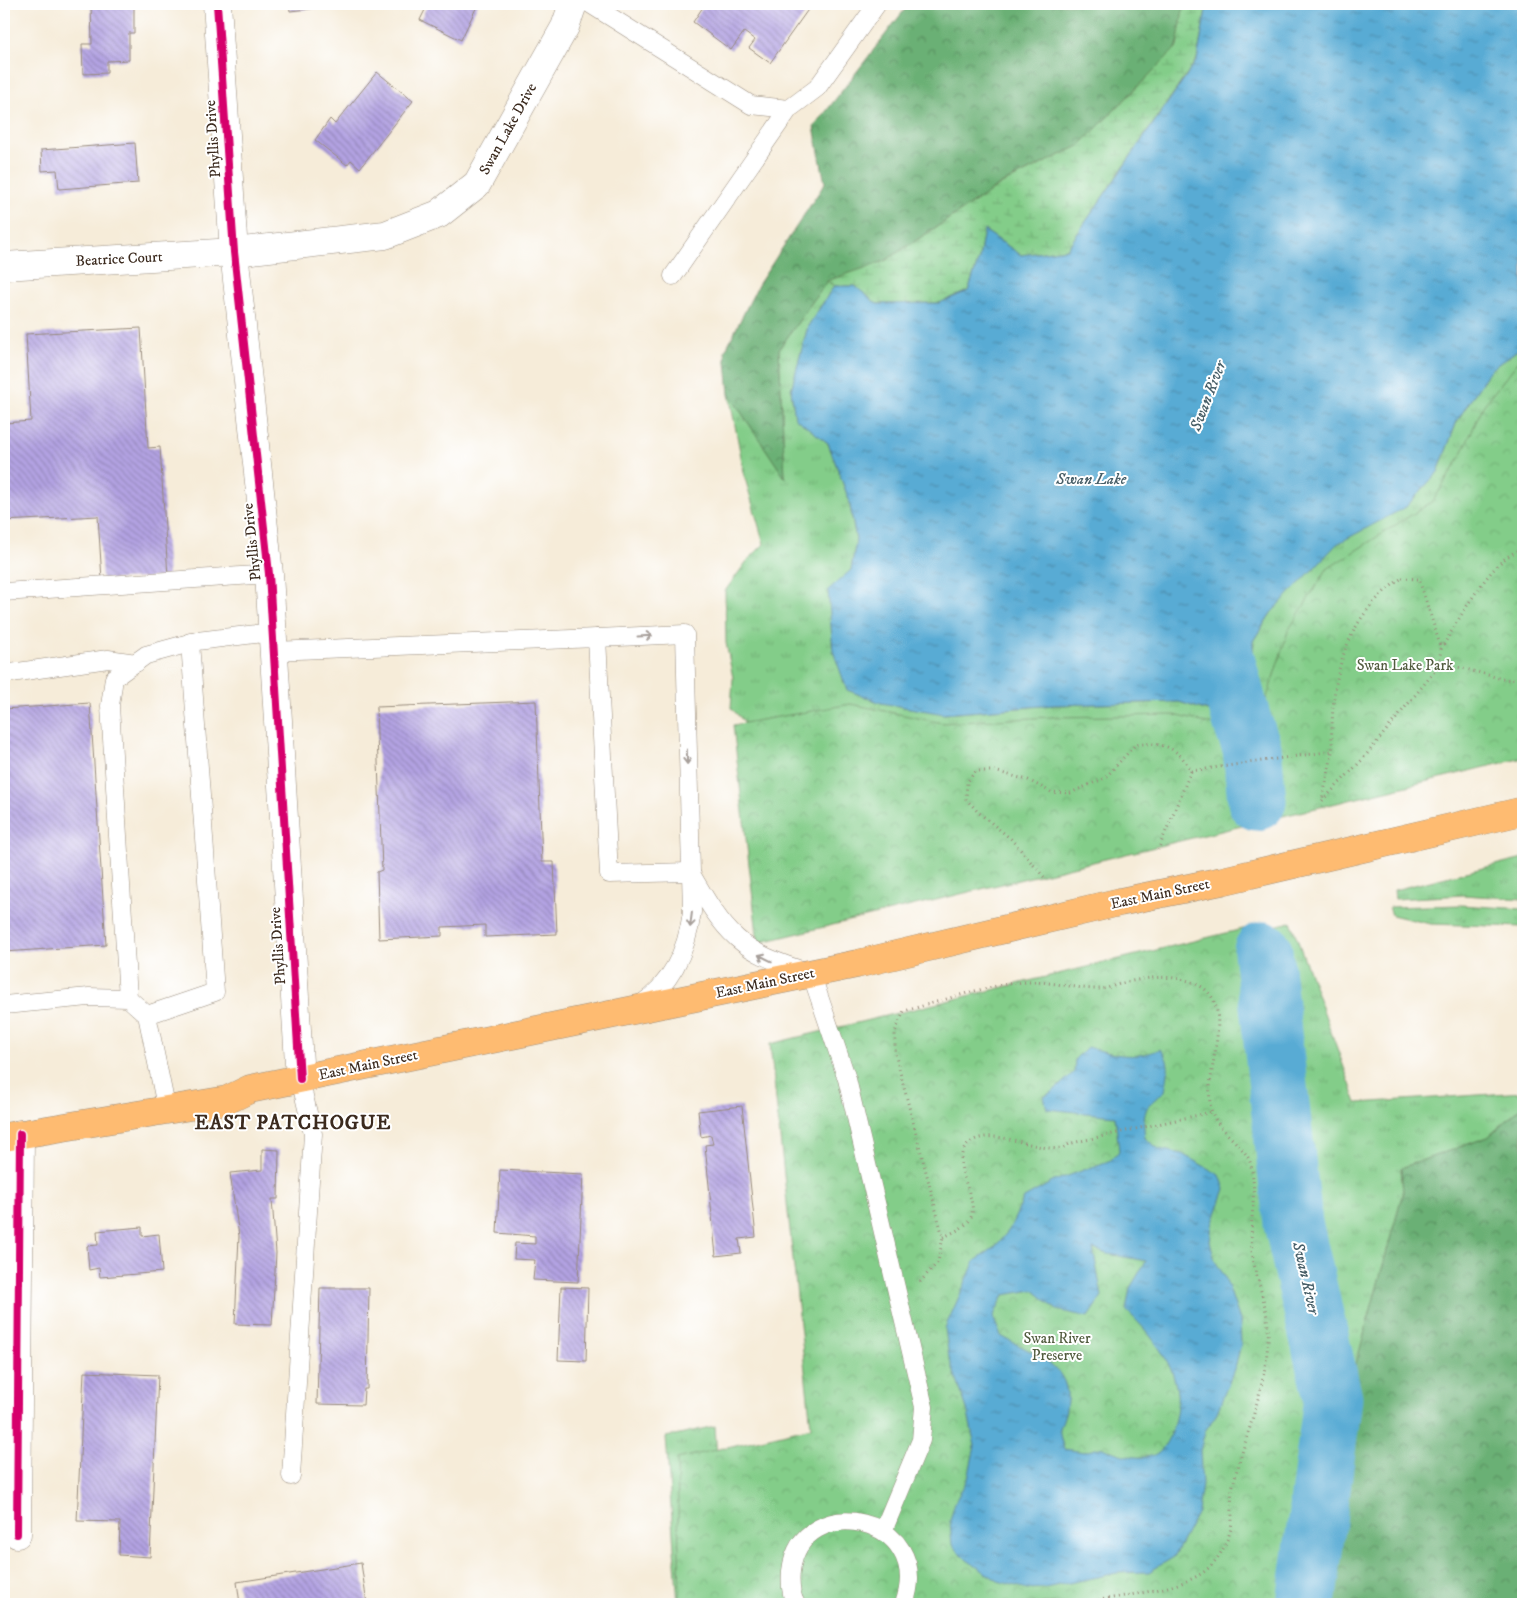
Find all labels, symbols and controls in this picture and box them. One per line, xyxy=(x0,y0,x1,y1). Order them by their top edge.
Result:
street label: Swan Lake Drive xyxy=(475,80,541,178)
street label: Phyllis Drive xyxy=(201,100,225,178)
street label: Beatrice Court xyxy=(75,247,163,271)
water label: Swan River xyxy=(1185,357,1231,435)
water label: Swan Lake xyxy=(1055,469,1127,489)
street label: Phyllis Drive xyxy=(238,502,266,582)
one-way arrow xyxy=(637,631,653,640)
park label: Swan Lake Park xyxy=(1357,656,1454,675)
one-way arrow xyxy=(683,748,692,764)
street label: East Main Street xyxy=(1109,874,1211,914)
street label: Phyllis Drive xyxy=(266,907,290,985)
one-way arrow xyxy=(686,912,696,928)
one-way arrow xyxy=(758,952,773,962)
street label: East Main Street xyxy=(714,963,816,1003)
street label: East Main Street xyxy=(317,1045,419,1085)
district label: EAST PATCHOGUE xyxy=(195,1111,391,1136)
water label: Swan River xyxy=(1288,1239,1324,1317)
park label: Swan River Preserve xyxy=(1024,1329,1091,1365)

